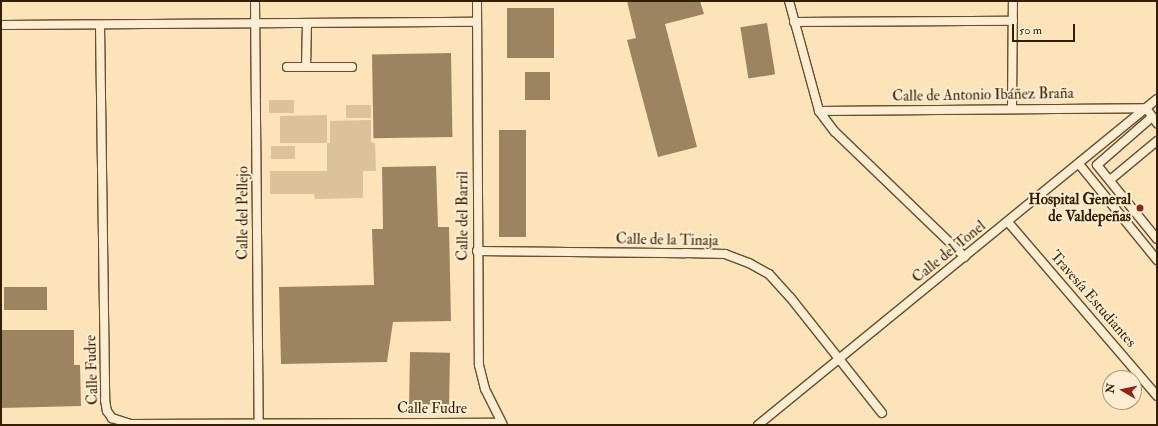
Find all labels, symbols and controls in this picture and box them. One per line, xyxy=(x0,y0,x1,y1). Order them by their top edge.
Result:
scale bar xyxy=(1014,16,1077,42)
text: 50 m xyxy=(1019,23,1042,38)
street label: Calle de Antonio Ibáñez Braña xyxy=(892,84,1074,106)
street label: Calle del Pellejo xyxy=(234,166,252,260)
street label: Calle del Barril xyxy=(454,171,472,261)
place label: Hospital General de Valdepeñas xyxy=(1029,190,1131,225)
marker: Hospital General de Valdepeñas xyxy=(1134,202,1146,214)
street label: Calle del Tonel xyxy=(909,217,989,287)
street label: Calle de la Tinaja xyxy=(616,230,718,250)
street label: Travesía Estudiantes xyxy=(1046,247,1140,351)
street label: Calle Fudre xyxy=(82,335,102,405)
north arrow xyxy=(1102,370,1142,410)
text: N xyxy=(1103,382,1118,394)
street label: Calle Fudre xyxy=(397,400,467,418)

